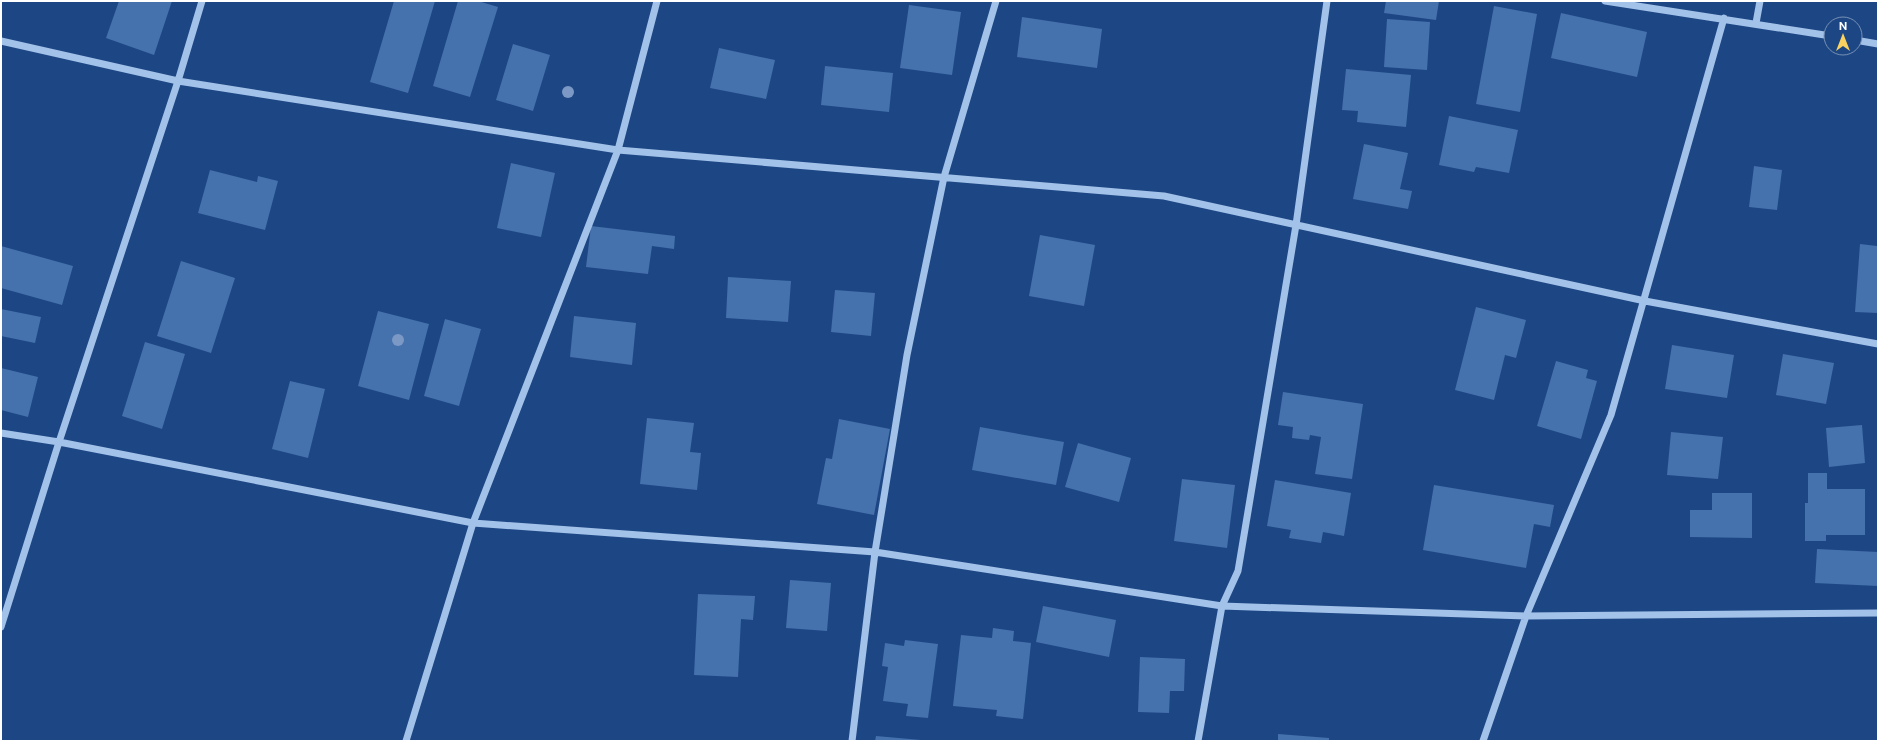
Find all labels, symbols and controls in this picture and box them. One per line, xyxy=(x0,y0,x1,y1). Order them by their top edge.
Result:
north arrow xyxy=(1823,16,1863,56)
text: N xyxy=(1839,20,1847,32)

